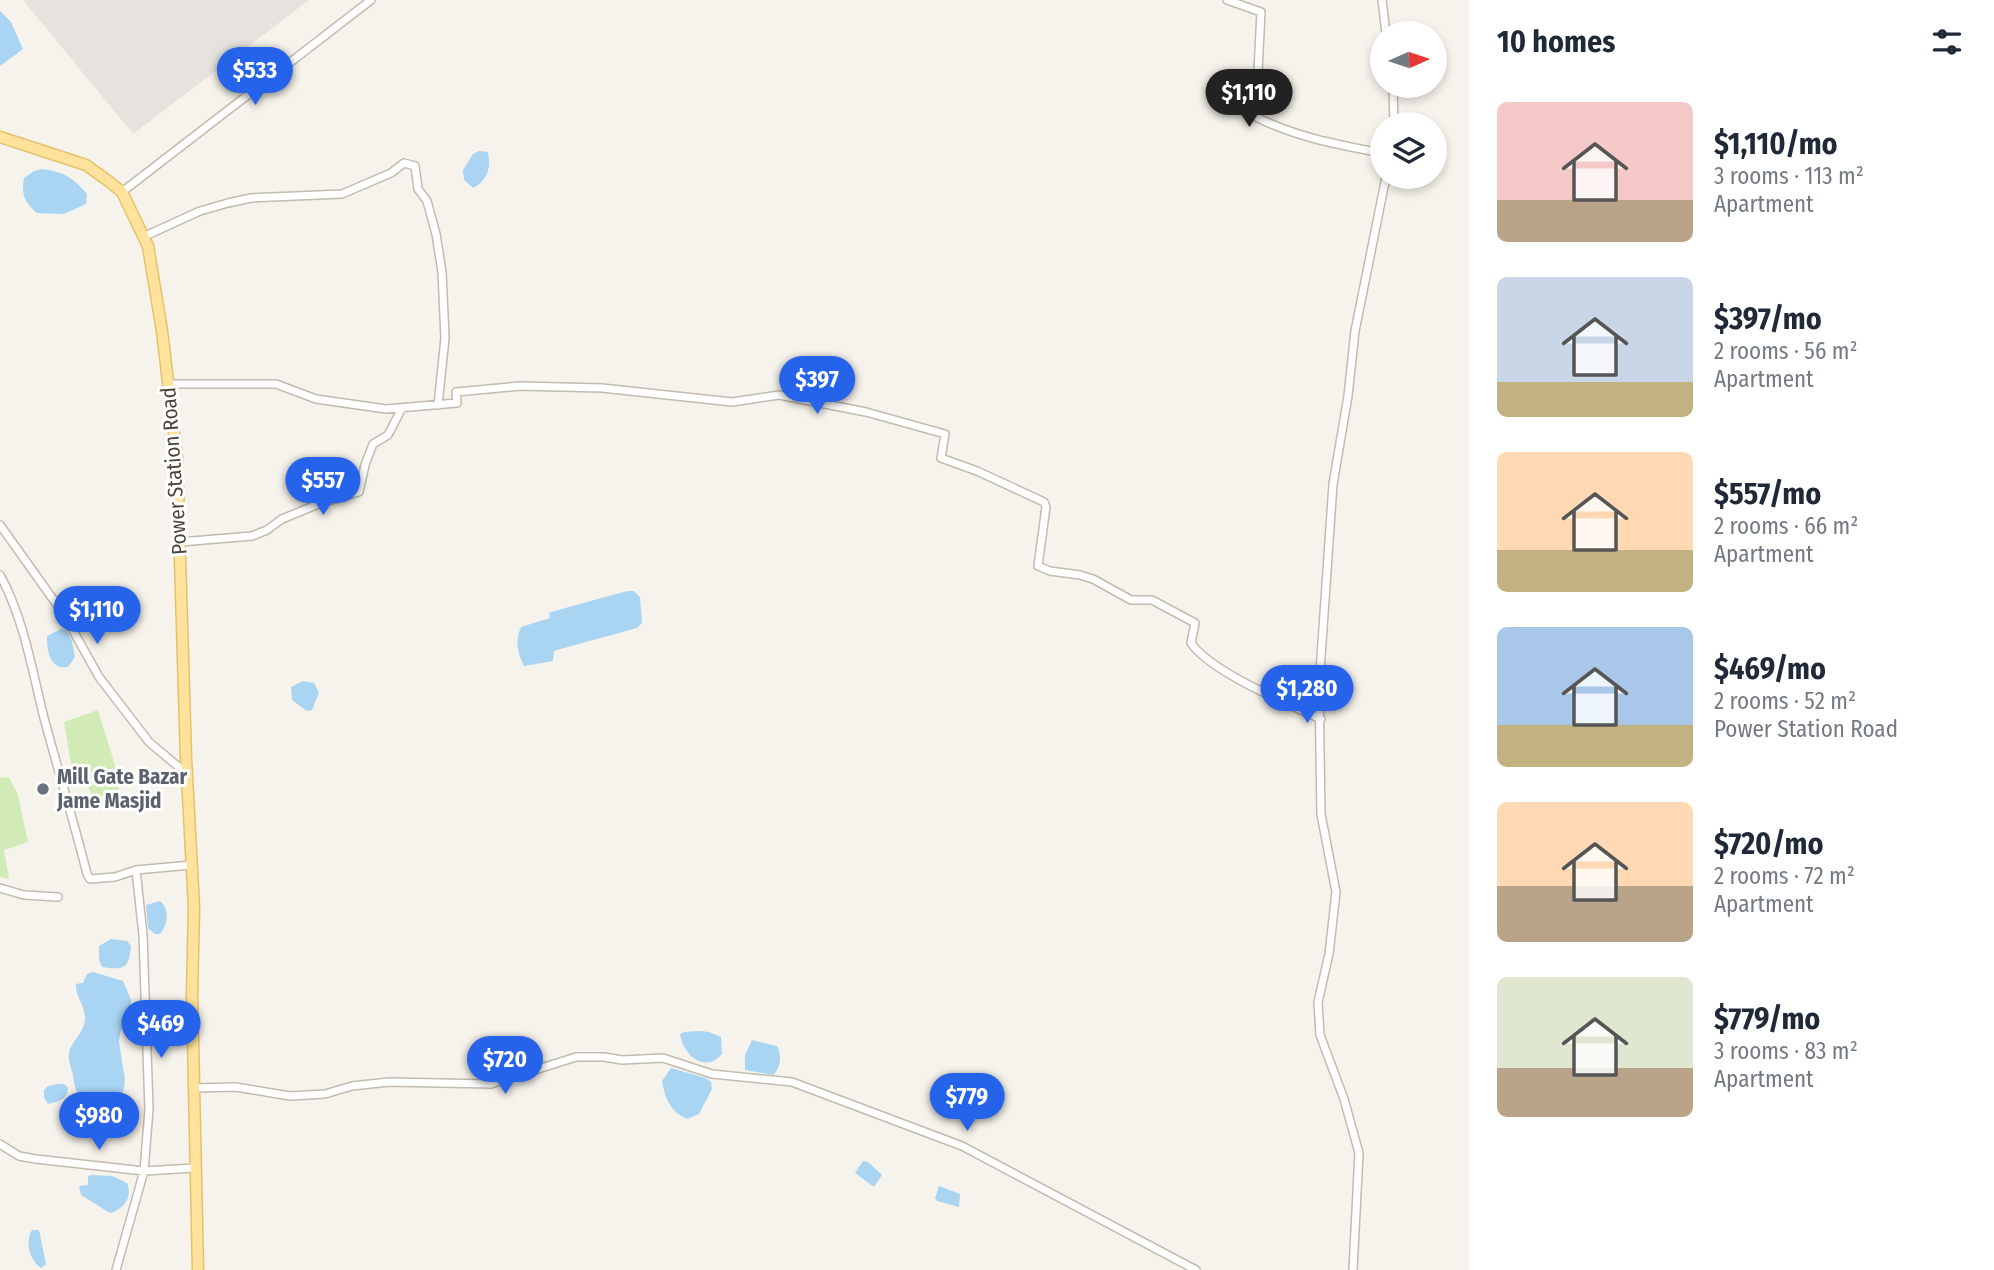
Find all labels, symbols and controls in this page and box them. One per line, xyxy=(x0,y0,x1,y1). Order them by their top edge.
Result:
north arrow xyxy=(1370,21,1447,98)
map controls xyxy=(1370,21,1447,189)
icon: filters xyxy=(1928,23,1966,61)
text: 10 homes xyxy=(1497,24,1615,60)
pin: $533 xyxy=(214,48,296,107)
text: $533 xyxy=(233,56,277,84)
pin: $1,110 xyxy=(1192,69,1306,129)
text: $1,110 xyxy=(1222,78,1276,106)
button: layers xyxy=(1370,112,1447,189)
text: $1,110/mo xyxy=(1714,126,1838,162)
icon: home xyxy=(1553,130,1637,214)
text: 3 rooms · 113 m² xyxy=(1714,162,1864,190)
text: Apartment xyxy=(1714,190,1814,218)
text: $397/mo xyxy=(1714,301,1822,337)
icon: home xyxy=(1553,305,1637,389)
text: 2 rooms · 56 m² xyxy=(1714,337,1858,365)
pin: $397 xyxy=(776,356,858,416)
text: $397 xyxy=(795,365,839,393)
text: Apartment xyxy=(1714,365,1814,393)
street label: Power Station Road xyxy=(155,386,193,556)
pin: $557 xyxy=(282,458,364,517)
text: $557 xyxy=(301,466,345,494)
text: $557/mo xyxy=(1714,476,1821,512)
icon: home xyxy=(1553,480,1637,564)
text: 2 rooms · 66 m² xyxy=(1714,512,1858,540)
text: Apartment xyxy=(1714,540,1814,568)
pin: $1,110 xyxy=(40,586,154,646)
text: $1,110 xyxy=(70,595,124,623)
text: $469/mo xyxy=(1714,651,1826,687)
icon: home xyxy=(1553,655,1637,739)
pin: $1,280 xyxy=(1250,666,1364,725)
text: $1,280 xyxy=(1277,674,1337,702)
text: 2 rooms · 52 m² xyxy=(1714,687,1856,715)
text: Power Station Road xyxy=(1714,715,1898,743)
place label: Mill Gate Bazar Jame Masjid xyxy=(56,764,187,814)
marker: Mill Gate Bazar Jame Masjid xyxy=(35,781,51,797)
text: $720/mo xyxy=(1714,826,1824,862)
icon: home xyxy=(1553,830,1637,914)
text: 2 rooms · 72 m² xyxy=(1714,862,1855,890)
text: Apartment xyxy=(1714,890,1814,918)
pin: $469 xyxy=(120,1000,202,1060)
text: $779/mo xyxy=(1714,1001,1820,1037)
icon: home xyxy=(1553,1005,1637,1089)
text: $469 xyxy=(138,1009,184,1037)
pin: $720 xyxy=(464,1036,546,1096)
text: 3 rooms · 83 m² xyxy=(1714,1037,1858,1065)
text: $720 xyxy=(483,1045,527,1073)
text: Apartment xyxy=(1714,1065,1814,1093)
pin: $779 xyxy=(926,1074,1008,1133)
text: $779 xyxy=(946,1082,988,1110)
pin: $980 xyxy=(58,1092,140,1152)
text: $980 xyxy=(75,1101,123,1129)

